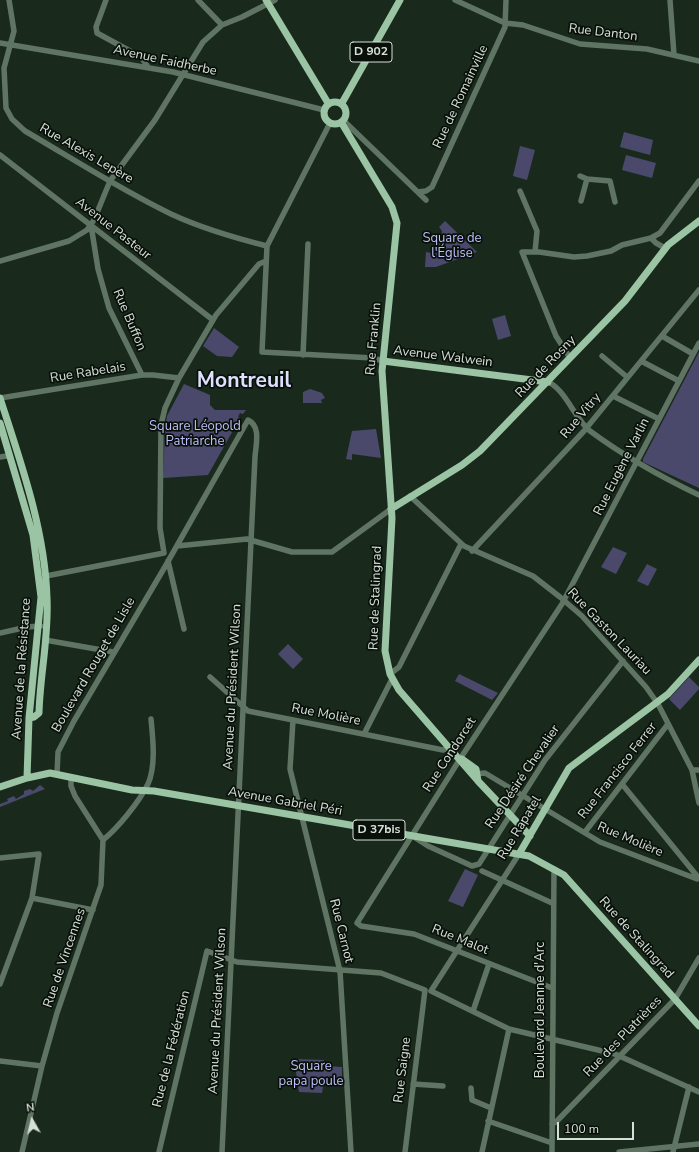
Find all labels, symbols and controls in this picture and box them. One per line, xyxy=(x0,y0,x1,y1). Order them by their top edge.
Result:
street label: Rue Danton xyxy=(568,21,638,45)
street label: Avenue Faidherbe xyxy=(112,42,218,80)
road number: D 902 xyxy=(350,42,392,62)
street label: Rue de Romainville xyxy=(430,43,492,151)
street label: Rue Alexis Lepère xyxy=(36,121,136,187)
street label: Avenue Pasteur xyxy=(72,195,154,263)
park label: Square de l'Église xyxy=(422,231,482,262)
street label: Rue Buffon xyxy=(109,287,149,353)
street label: Rue Franklin xyxy=(363,302,385,376)
street label: Rue de Rosny xyxy=(513,333,579,401)
street label: Avenue Walwein xyxy=(392,343,494,371)
street label: Rue Rabelais xyxy=(49,359,127,387)
district label: Montreuil xyxy=(197,369,291,395)
street label: Rue Vitry xyxy=(558,390,604,442)
street label: Rue Eugène Varlin xyxy=(591,416,653,518)
park label: Square Léopold Patriarche xyxy=(149,419,241,450)
street label: Rue de Stalingrad xyxy=(366,546,386,650)
street label: Rue Gaston Lauriau xyxy=(564,585,654,679)
street label: Boulevard Rouget de Lisle xyxy=(49,595,139,735)
street label: Avenue de la Résistance xyxy=(9,598,35,740)
street label: Avenue du Président Wilson xyxy=(221,604,245,770)
street label: Rue Molière xyxy=(290,701,362,729)
street label: Rue Condorcet xyxy=(420,715,480,795)
street label: Rue Francisco Ferrer xyxy=(575,720,661,822)
street label: Rue Désiré Chevalier xyxy=(482,722,564,832)
street label: Avenue Gabriel Péri xyxy=(227,784,343,820)
street label: Rue Rapatel xyxy=(495,793,545,863)
street label: Rue Molière xyxy=(595,819,665,861)
road number: D 37bis xyxy=(353,820,405,840)
street label: Rue de Stalingrad xyxy=(595,894,677,982)
street label: Rue Carnot xyxy=(326,897,356,965)
street label: Rue de Vincennes xyxy=(41,906,89,1010)
street label: Rue Malot xyxy=(429,922,491,958)
street label: Avenue du Président Wilson xyxy=(206,928,230,1094)
street label: Boulevard Jeanne d'Arc xyxy=(533,942,549,1078)
street label: Rue de la Fédération xyxy=(150,989,194,1109)
street label: Rue des Platrières xyxy=(581,993,665,1081)
street label: Rue Saigne xyxy=(391,1036,415,1104)
park label: Square papa poule xyxy=(278,1059,344,1090)
north arrow xyxy=(12,1100,52,1140)
text: N xyxy=(25,1100,35,1116)
scale bar xyxy=(559,1114,636,1140)
text: 100 m xyxy=(564,1121,599,1137)

